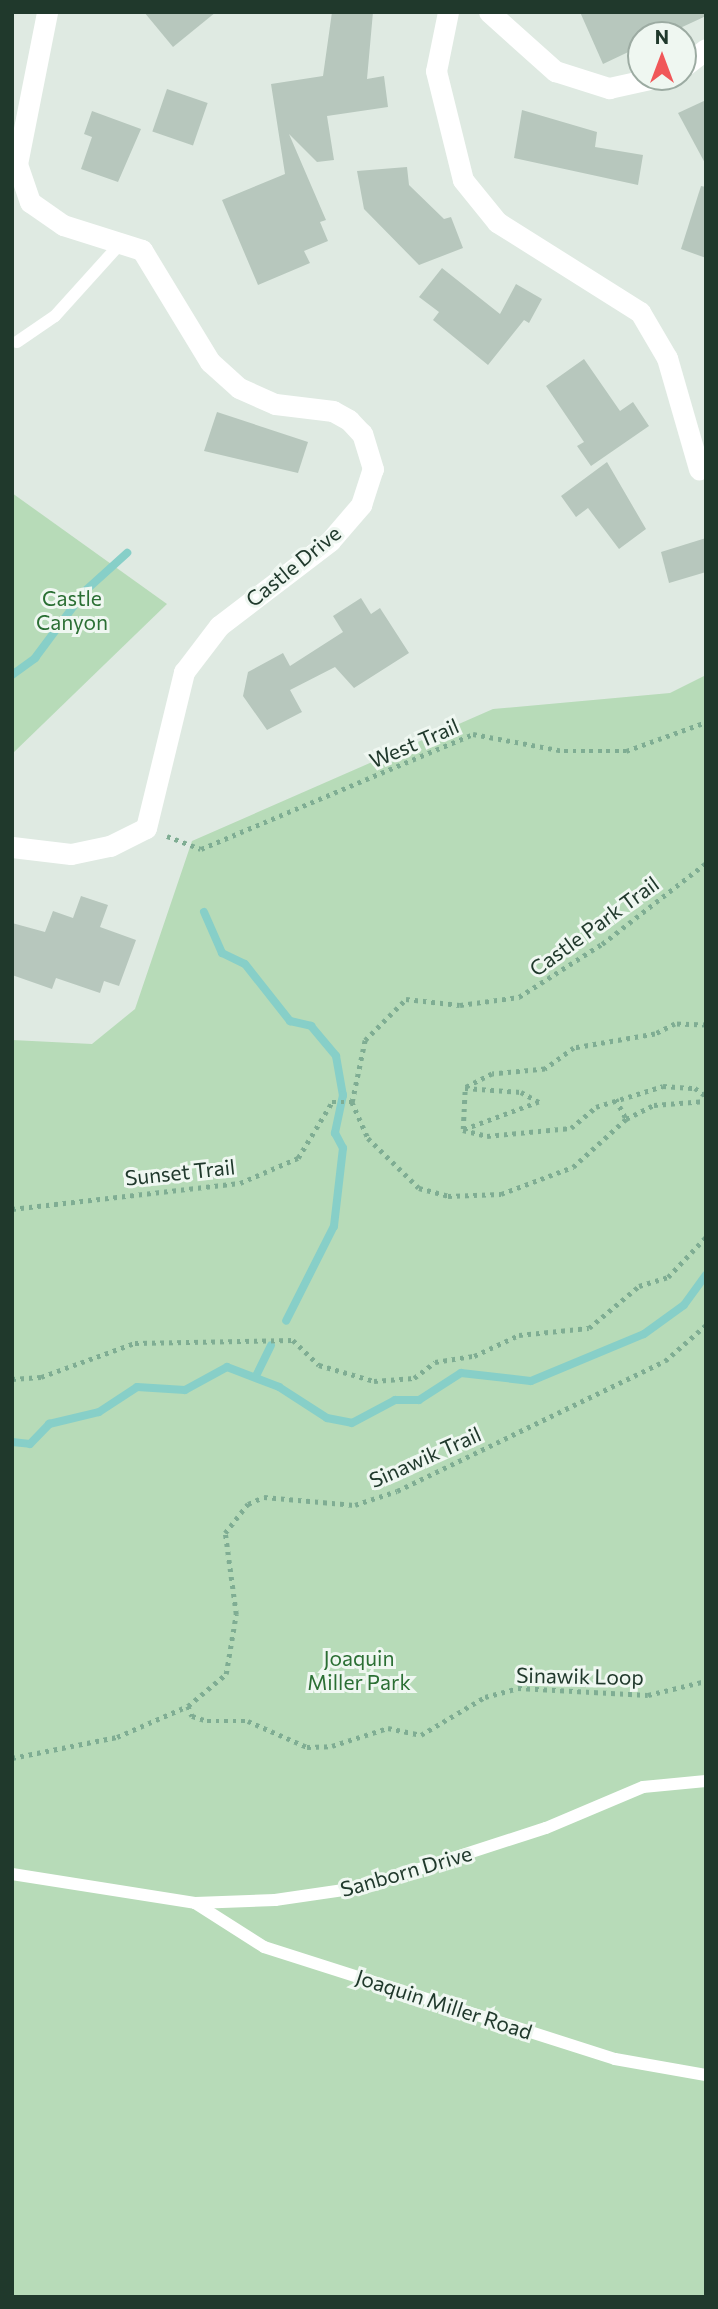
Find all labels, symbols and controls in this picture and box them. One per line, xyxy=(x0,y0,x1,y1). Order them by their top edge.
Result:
north arrow xyxy=(627,21,697,91)
text: N xyxy=(655,25,669,48)
street label: Castle Drive xyxy=(241,520,345,612)
park label: Castle Canyon xyxy=(36,585,108,635)
street label: West Trail xyxy=(365,713,463,773)
street label: Castle Park Trail xyxy=(525,871,663,981)
street label: Sunset Trail xyxy=(124,1154,236,1190)
street label: Sinawik Trail xyxy=(365,1421,485,1493)
park label: Joaquin Miller Park xyxy=(307,1645,411,1695)
street label: Sinawik Loop xyxy=(516,1662,644,1690)
street label: Sanborn Drive xyxy=(337,1840,475,1902)
street label: Joaquin Miller Road xyxy=(353,1964,535,2044)

